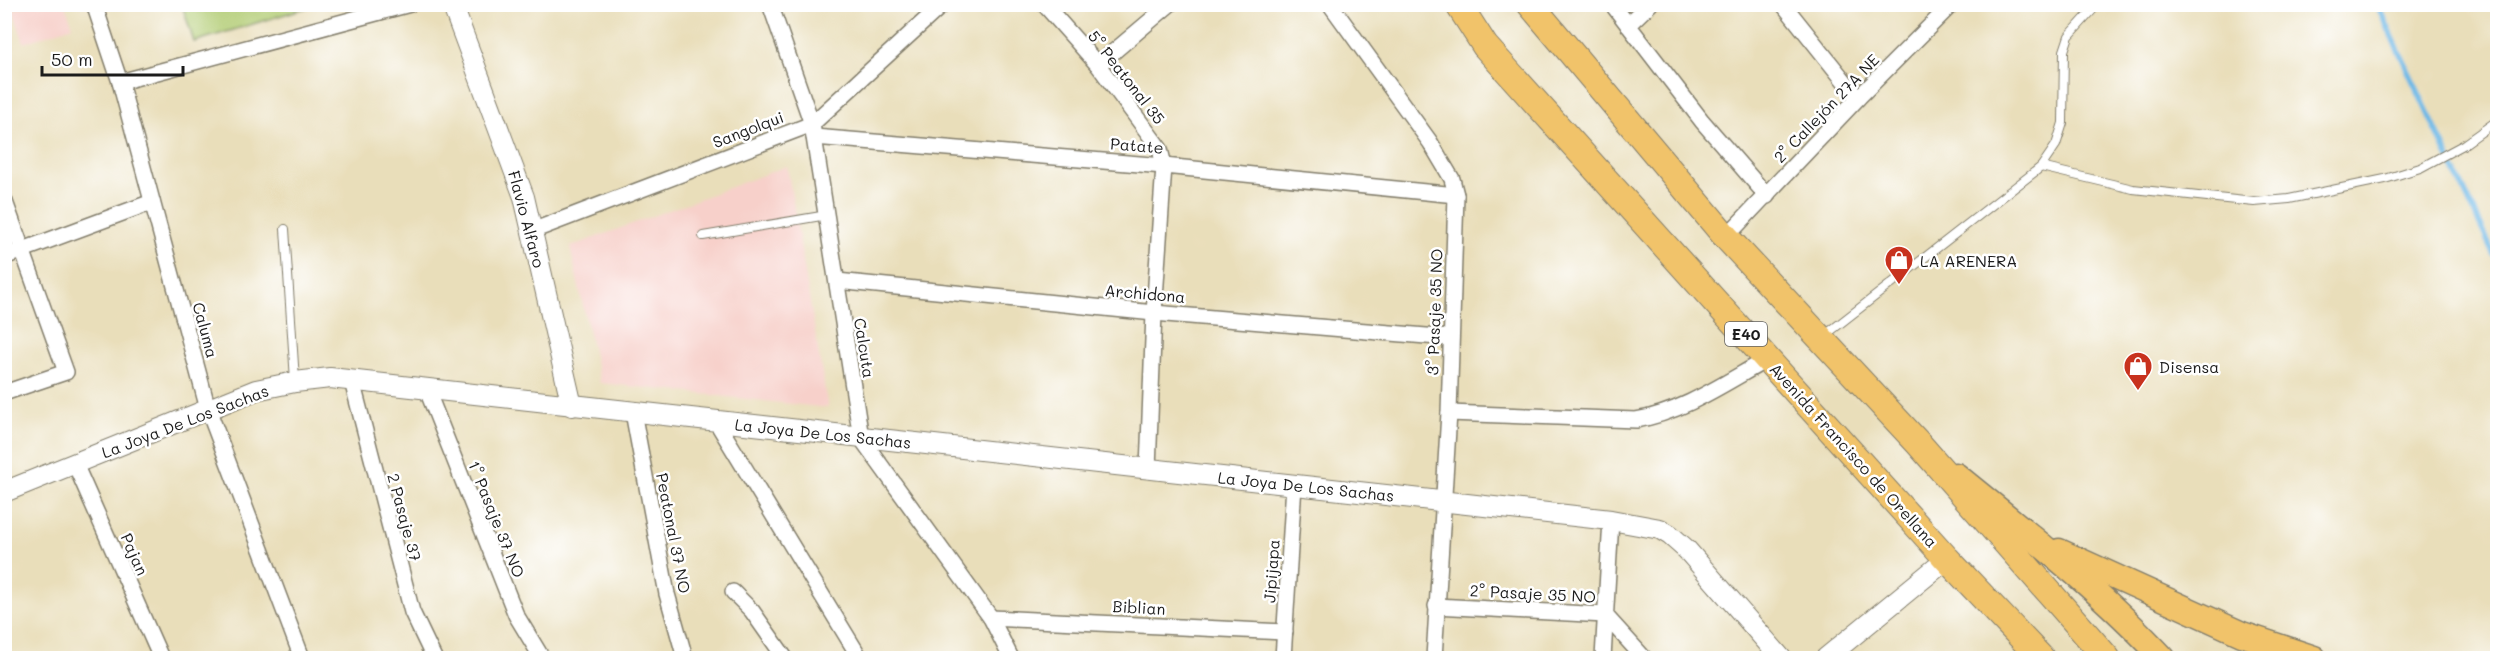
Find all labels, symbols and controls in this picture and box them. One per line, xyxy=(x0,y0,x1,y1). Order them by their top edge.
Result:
street label: 5° Peatonal 35 xyxy=(1084,26,1170,128)
scale bar xyxy=(42,39,183,77)
text: 50 m xyxy=(51,47,93,71)
street label: 2° Callejón 27A NE xyxy=(1769,49,1883,167)
street label: Sangolqui xyxy=(709,106,787,152)
street label: Patate xyxy=(1109,132,1165,158)
street label: Flavio Alfaro xyxy=(504,168,550,270)
shop icon: LA ARENERA xyxy=(1883,244,1915,286)
street label: 3° Pasaje 35 NO xyxy=(1421,248,1447,376)
place label: LA ARENERA xyxy=(1920,250,2017,271)
street label: Archidona xyxy=(1104,279,1186,307)
street label: Caluma xyxy=(188,300,224,360)
street label: Calcuta xyxy=(850,316,880,380)
road number: E40 xyxy=(1725,322,1767,346)
shop icon: Disensa xyxy=(2122,350,2154,392)
place label: Disensa xyxy=(2159,356,2219,377)
street label: Avenida Francisco de Orellana xyxy=(1765,358,1943,552)
street label: La Joya De Los Sachas xyxy=(99,379,271,463)
street label: La Joya De Los Sachas xyxy=(734,413,912,453)
street label: 1° Pasaje 37 NO xyxy=(464,457,530,581)
street label: La Joya De Los Sachas xyxy=(1217,466,1395,506)
street label: 2 Pasaje 37 xyxy=(383,471,427,563)
street label: Peatonal 37 NO xyxy=(652,471,696,595)
street label: Pajan xyxy=(116,530,154,578)
street label: Jipijapa xyxy=(1258,539,1284,603)
street label: 2° Pasaje 35 NO xyxy=(1469,579,1597,607)
street label: Biblian xyxy=(1112,595,1166,619)

